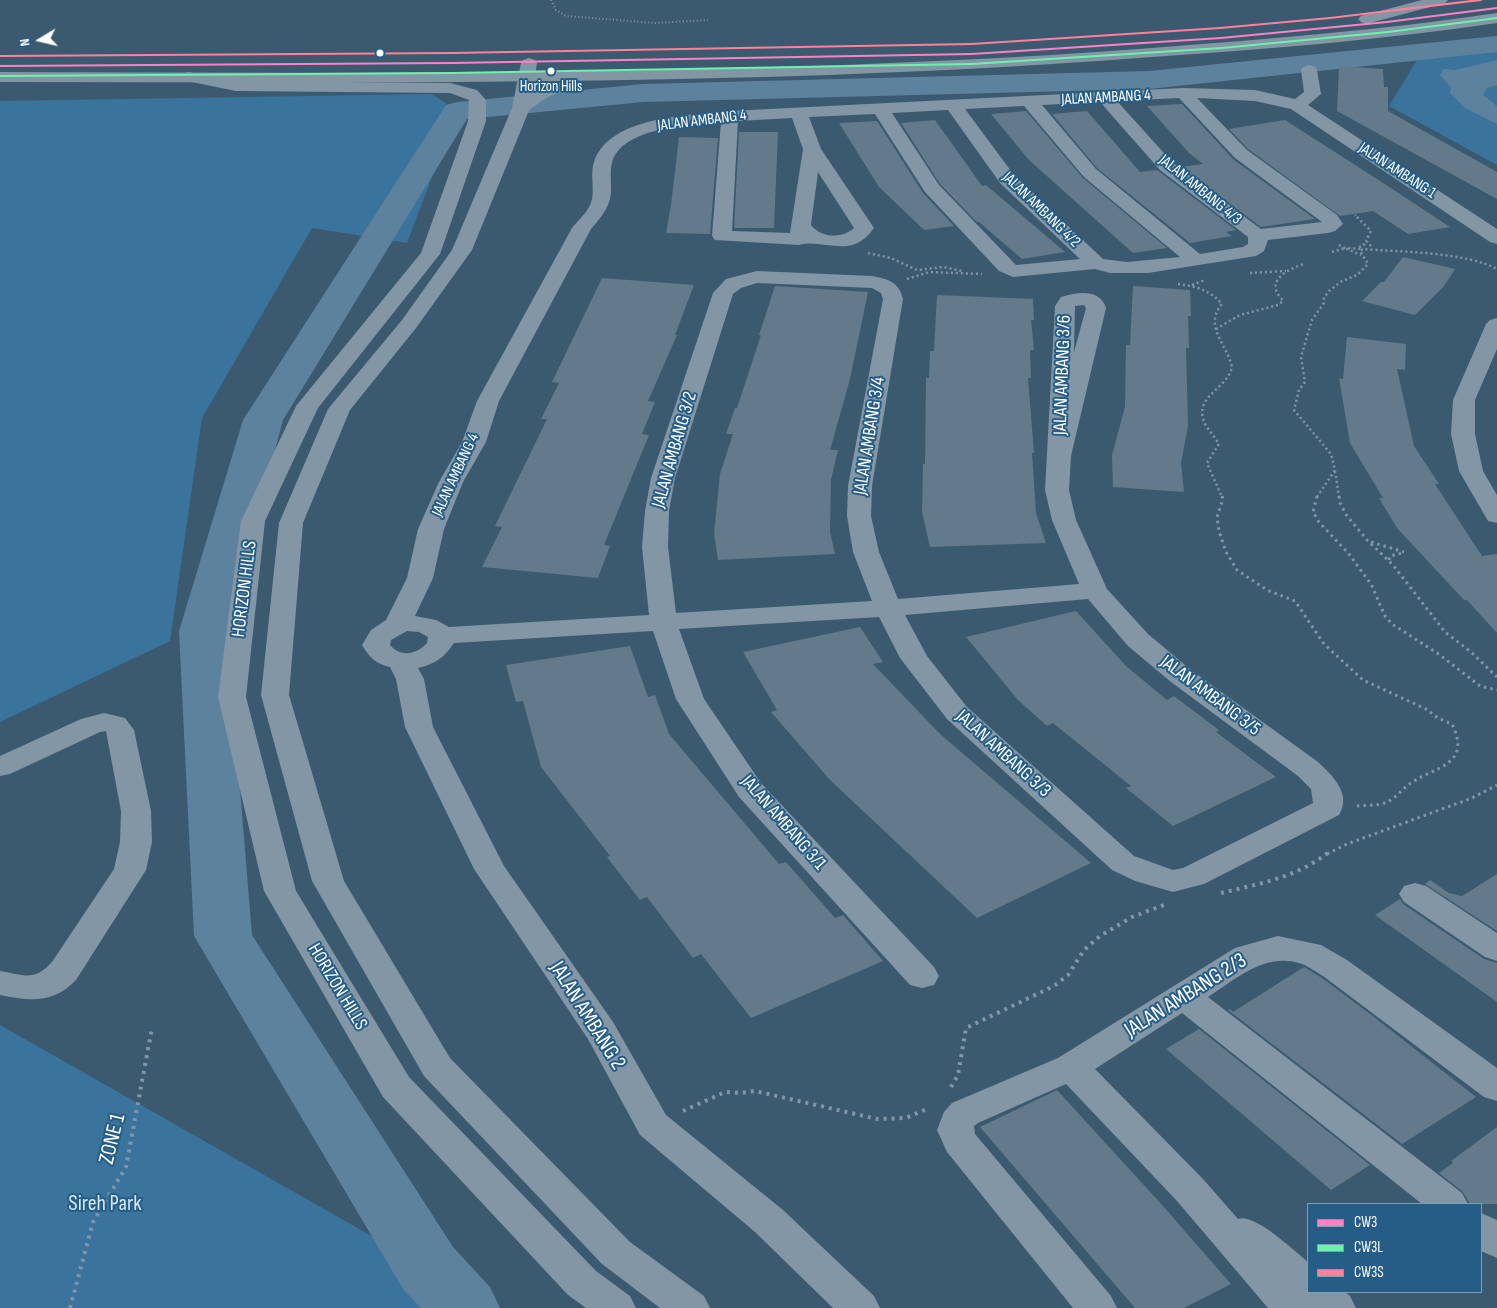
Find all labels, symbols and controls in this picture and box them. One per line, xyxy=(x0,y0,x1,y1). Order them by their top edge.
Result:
north arrow xyxy=(15,15,65,65)
text: N xyxy=(16,37,34,47)
unlabelled marker xyxy=(375,48,385,58)
marker: Horizon Hills xyxy=(546,66,556,76)
place label: Horizon Hills xyxy=(520,78,582,96)
street label: JALAN AMBANG 4 xyxy=(1061,86,1151,110)
street label: JALAN AMBANG 4 xyxy=(656,106,748,136)
street label: JALAN AMBANG 1 xyxy=(1355,139,1439,203)
street label: JALAN AMBANG 4/3 xyxy=(1155,151,1245,229)
street label: JALAN AMBANG 4/2 xyxy=(998,168,1084,252)
street label: JALAN AMBANG 3/6 xyxy=(1050,315,1076,435)
street label: JALAN AMBANG 3/4 xyxy=(849,375,891,497)
street label: JALAN AMBANG 3/2 xyxy=(648,389,702,511)
street label: JALAN AMBANG 4 xyxy=(428,430,484,520)
street label: HORIZON HILLS xyxy=(228,539,262,639)
street label: JALAN AMBANG 3/5 xyxy=(1155,651,1265,741)
street label: JALAN AMBANG 3/3 xyxy=(951,705,1055,803)
street label: JALAN AMBANG 3/1 xyxy=(736,771,830,875)
street label: HORIZON HILLS xyxy=(302,940,372,1034)
street label: JALAN AMBANG 2/3 xyxy=(1120,948,1252,1044)
street label: JALAN AMBANG 2 xyxy=(543,957,631,1075)
street label: ZONE 1 xyxy=(94,1111,132,1167)
park label: Sireh Park xyxy=(68,1191,142,1217)
legend xyxy=(1307,1203,1482,1293)
text: CW3 xyxy=(1354,1213,1377,1232)
text: CW3L xyxy=(1354,1238,1383,1257)
text: CW3S xyxy=(1354,1263,1384,1282)

